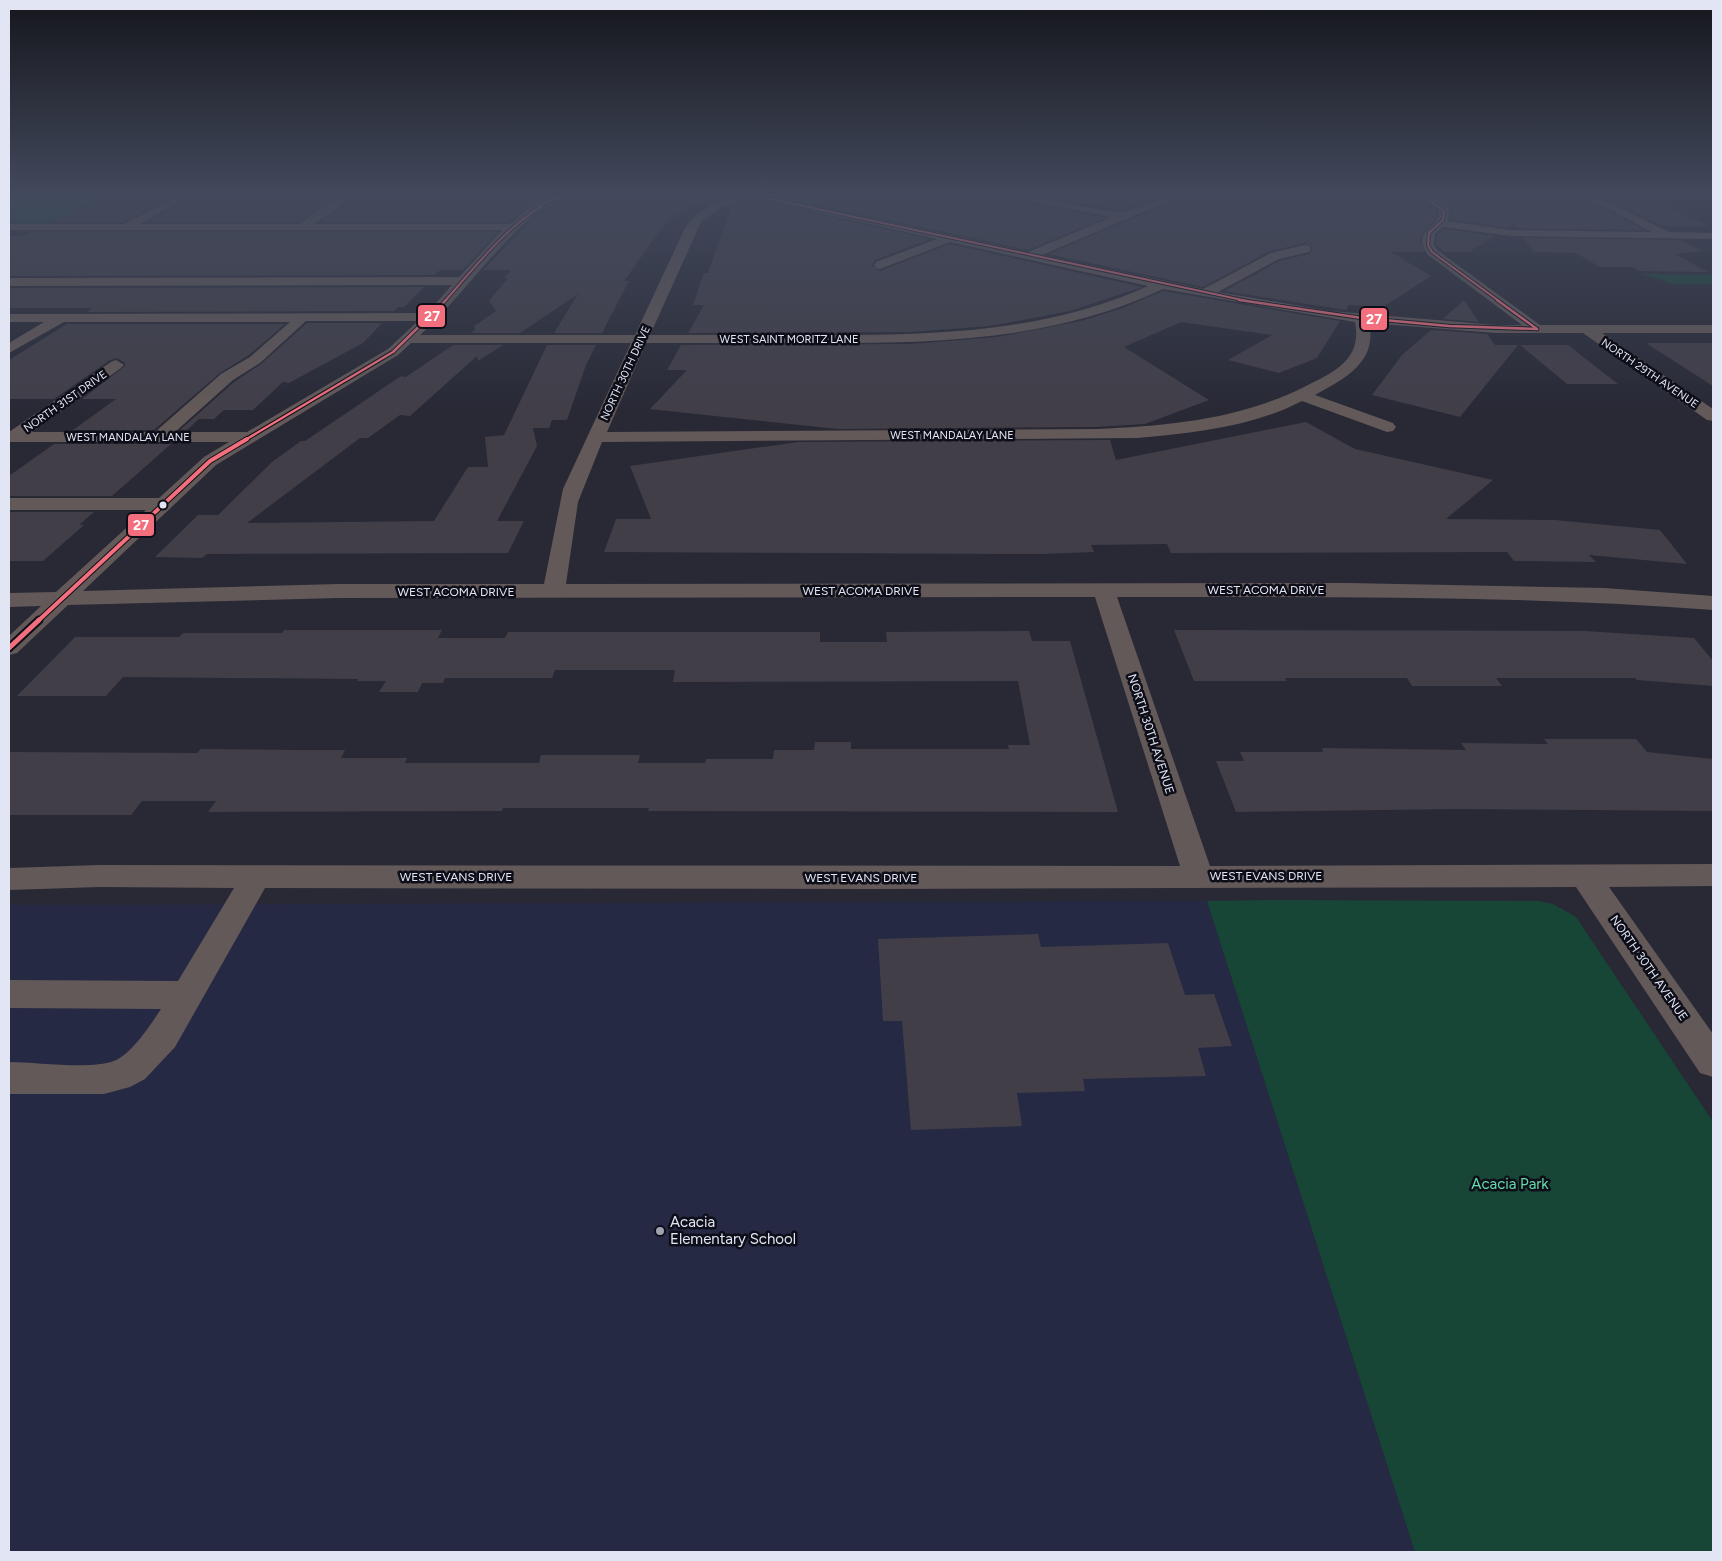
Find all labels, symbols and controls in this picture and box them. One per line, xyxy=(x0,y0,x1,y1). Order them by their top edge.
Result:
line badge: 27 xyxy=(417,304,446,328)
line badge: 27 xyxy=(1360,307,1388,331)
text: 27 xyxy=(424,308,440,325)
text: 27 xyxy=(1366,311,1382,328)
street label: NORTH 30TH DRIVE xyxy=(598,324,653,422)
street label: WEST SAINT MORITZ LANE xyxy=(720,333,858,346)
street label: NORTH 29TH AVENUE xyxy=(1599,336,1701,411)
street label: NORTH 31ST DRIVE xyxy=(21,368,109,435)
street label: WEST MANDALAY LANE xyxy=(890,429,1014,442)
street label: WEST MANDALAY LANE xyxy=(66,431,190,444)
unlabelled marker xyxy=(158,500,168,510)
line badge: 27 xyxy=(127,513,155,537)
text: 27 xyxy=(133,517,149,534)
street label: WEST ACOMA DRIVE xyxy=(1207,583,1325,597)
street label: WEST ACOMA DRIVE xyxy=(802,584,920,598)
street label: WEST ACOMA DRIVE xyxy=(397,585,515,599)
street label: NORTH 30TH AVENUE xyxy=(1125,672,1177,796)
street label: WEST EVANS DRIVE xyxy=(1210,869,1322,883)
street label: WEST EVANS DRIVE xyxy=(400,870,512,884)
street label: WEST EVANS DRIVE xyxy=(805,871,917,885)
street label: NORTH 30TH AVENUE xyxy=(1607,913,1691,1023)
park label: Acacia Park xyxy=(1471,1175,1549,1193)
place label: Acacia Elementary School xyxy=(670,1213,796,1248)
marker: Acacia Elementary School xyxy=(654,1225,666,1237)

